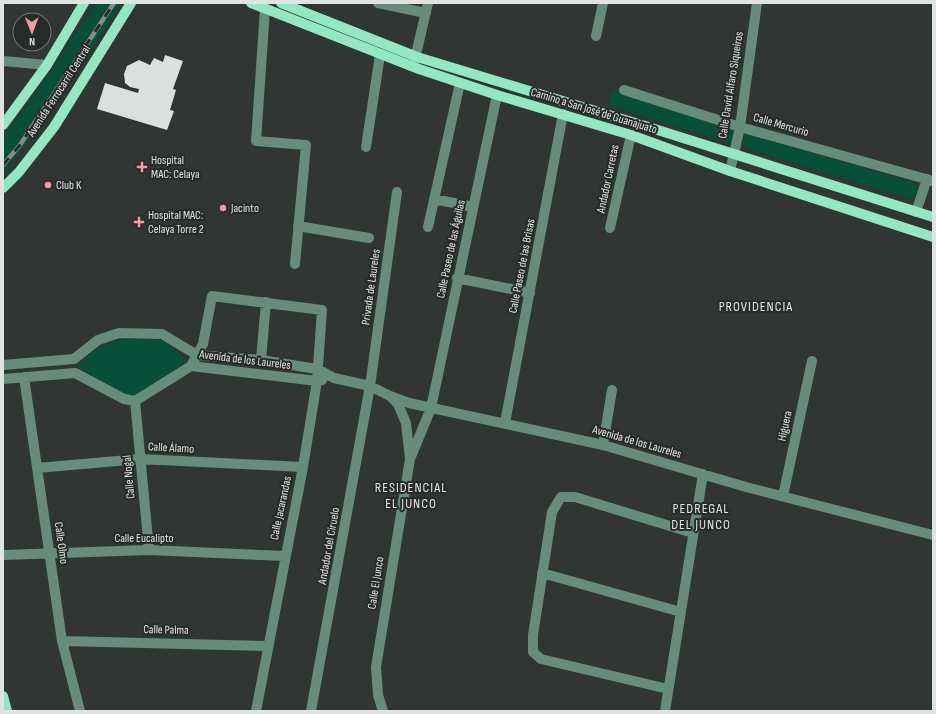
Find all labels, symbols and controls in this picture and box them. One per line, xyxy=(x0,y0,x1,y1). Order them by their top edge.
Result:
north arrow xyxy=(12,12,52,52)
street label: Calle David Alfaro Siqueiros xyxy=(715,30,747,140)
text: N xyxy=(29,35,35,48)
street label: Avenida Ferrocarril Central xyxy=(23,42,94,140)
street label: Camino a San José de Guanajuato xyxy=(529,85,659,137)
street label: Calle Mercurio xyxy=(751,110,811,140)
street label: Andador Carretas xyxy=(593,143,623,216)
place label: Hospital MAC: Celaya xyxy=(151,153,200,182)
marker: Hospital MAC: Celaya xyxy=(136,161,148,173)
place label: Club K xyxy=(56,178,82,193)
marker: Club K xyxy=(43,180,53,190)
street label: Calle Paseo de las Águilas xyxy=(433,198,469,300)
place label: Jacinto xyxy=(230,201,259,216)
marker: Jacinto xyxy=(218,203,228,213)
place label: Hospital MAC: Celaya Torre 2 xyxy=(148,208,204,237)
marker: Hospital MAC: Celaya Torre 2 xyxy=(133,216,145,228)
street label: Calle Paseo de las Brisas xyxy=(505,217,539,315)
street label: Privada de Laureles xyxy=(358,248,384,326)
district label: PROVIDENCIA xyxy=(719,298,793,315)
street label: Avenida de los Laureles xyxy=(197,347,292,373)
street label: Higuera xyxy=(774,409,796,443)
street label: Avenida de los Laureles xyxy=(590,422,683,462)
street label: Calle Álamo xyxy=(148,439,195,457)
street label: Calle Nogal xyxy=(120,454,138,500)
street label: Calle Jacarandas xyxy=(267,475,295,541)
district label: RESIDENCIAL EL JUNCO xyxy=(375,479,447,512)
district label: PEDREGAL DEL JUNCO xyxy=(671,500,731,533)
street label: Andador del Ciruelo xyxy=(315,506,343,587)
street label: Calle Olmo xyxy=(51,521,71,565)
street label: Calle Eucalipto xyxy=(115,531,173,546)
street label: Calle El Junco xyxy=(364,556,388,610)
street label: Calle Palma xyxy=(143,622,189,638)

